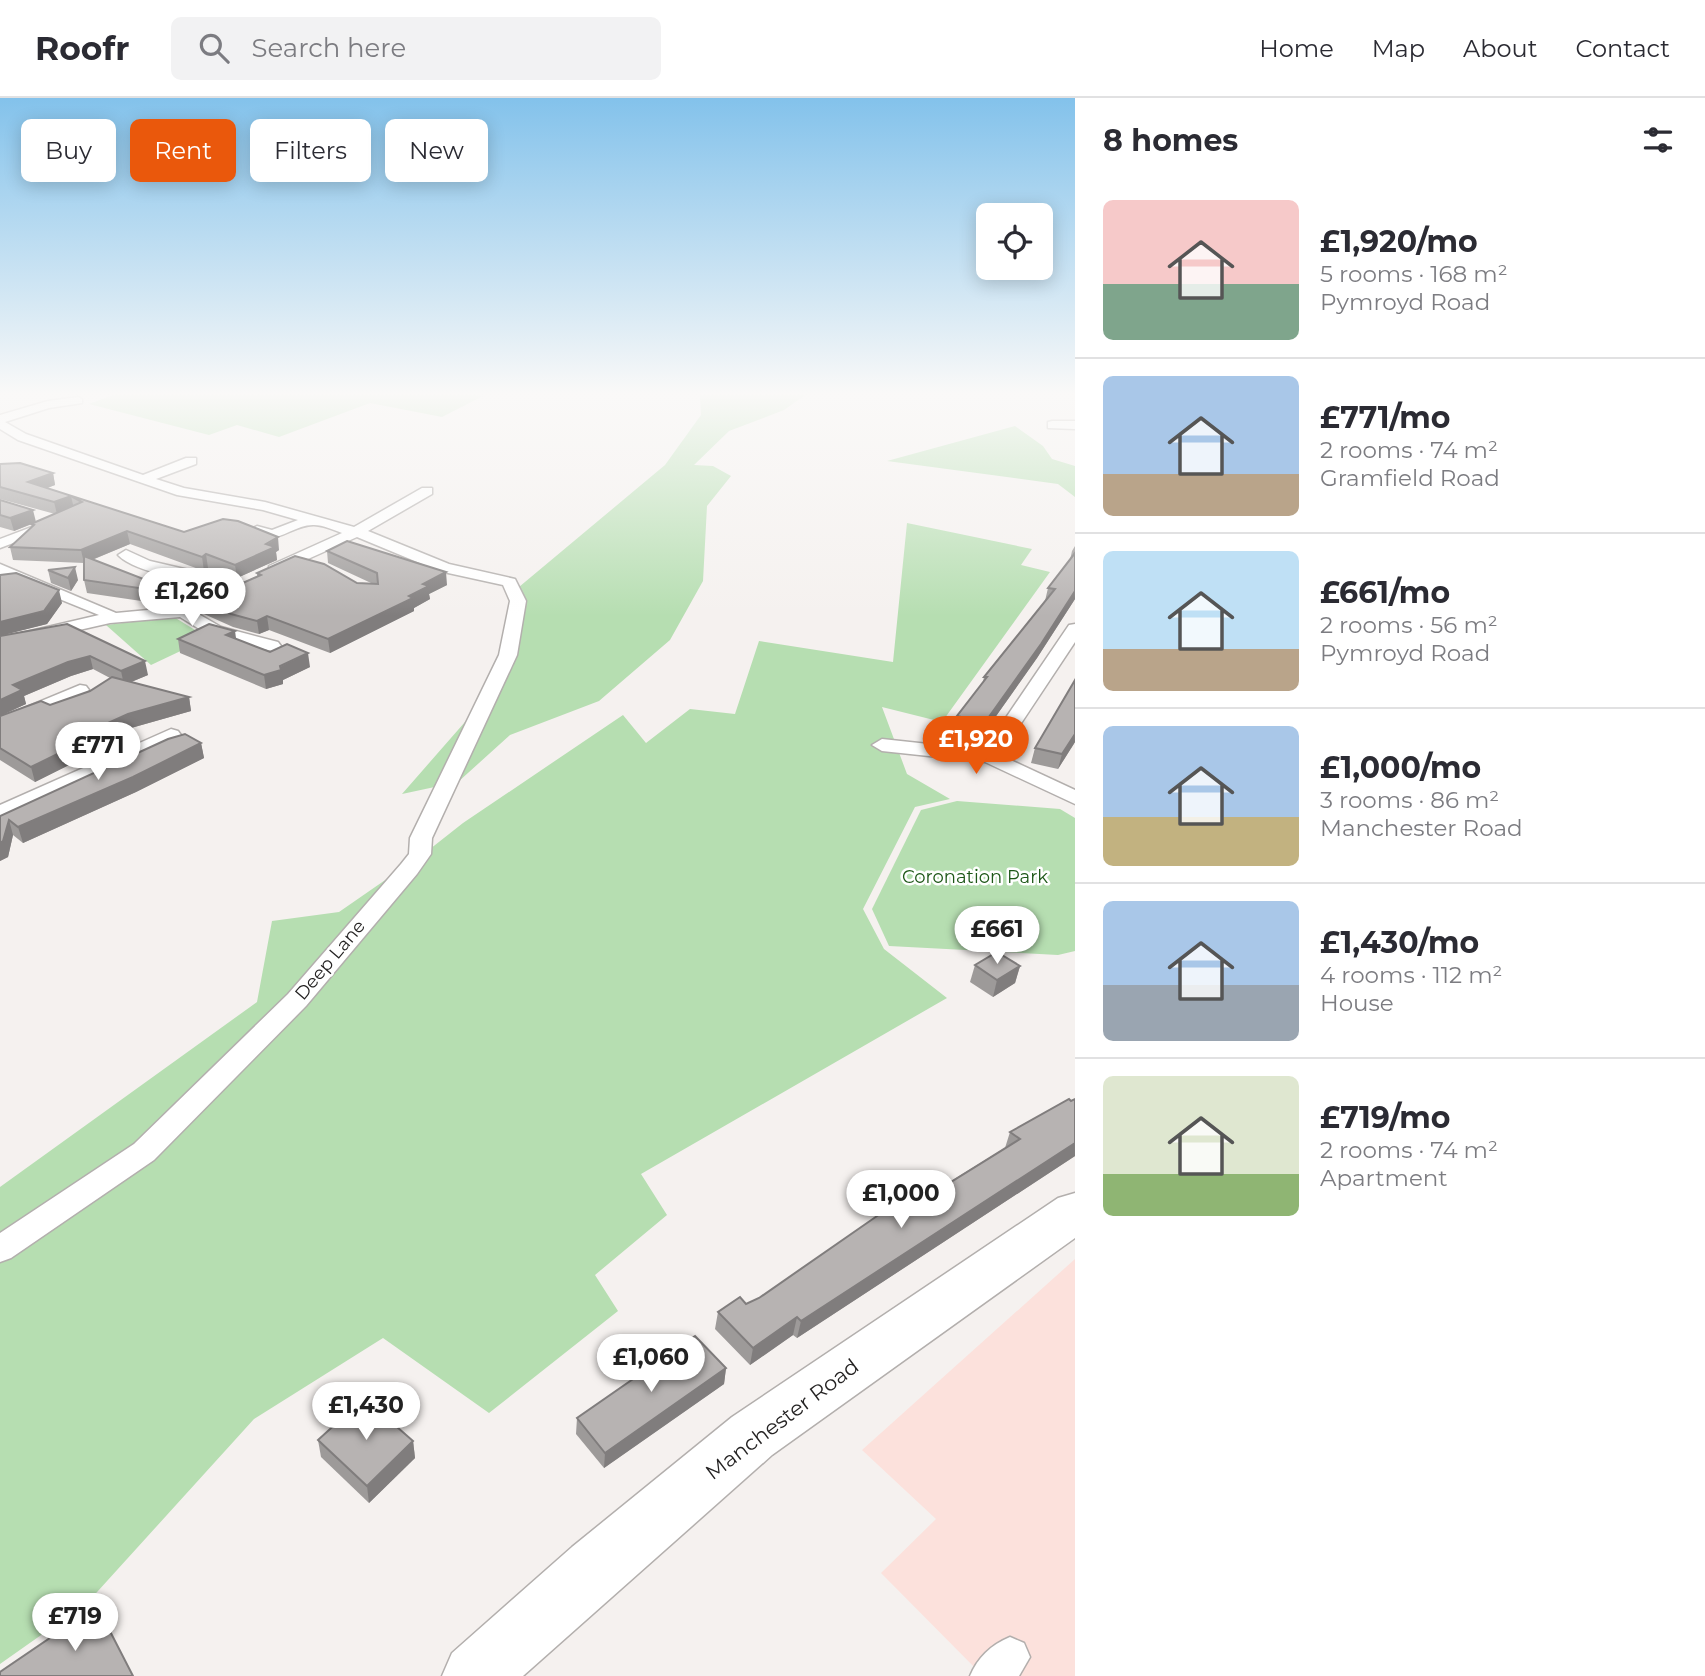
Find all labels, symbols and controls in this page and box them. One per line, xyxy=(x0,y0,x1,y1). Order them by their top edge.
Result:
search box xyxy=(171,17,661,80)
text: Roofr xyxy=(35,28,129,68)
icon: search xyxy=(195,29,233,67)
text: Search here xyxy=(251,32,406,64)
text: Home xyxy=(1259,34,1334,63)
text: Map xyxy=(1372,34,1425,63)
text: About xyxy=(1463,34,1537,63)
text: Contact xyxy=(1575,34,1670,63)
chip: Buy xyxy=(21,119,116,182)
chip: Rent xyxy=(130,119,236,182)
chip: Filters xyxy=(250,119,371,182)
chip: New xyxy=(385,119,488,182)
icon: filters xyxy=(1639,121,1677,159)
text: 8 homes xyxy=(1103,122,1238,159)
map controls xyxy=(976,203,1053,280)
button: locate xyxy=(976,203,1053,280)
text: £1,920/mo xyxy=(1320,223,1478,260)
icon: home xyxy=(1159,228,1243,312)
text: 5 rooms · 168 m² xyxy=(1320,260,1508,288)
text: Pymroyd Road xyxy=(1320,288,1490,316)
text: £771/mo xyxy=(1320,399,1451,436)
icon: home xyxy=(1159,404,1243,488)
text: 2 rooms · 74 m² xyxy=(1320,436,1498,464)
text: Gramfield Road xyxy=(1320,464,1500,492)
pin: £1,260 xyxy=(135,568,249,628)
text: £661/mo xyxy=(1320,574,1450,611)
text: £1,260 xyxy=(155,577,229,605)
icon: home xyxy=(1159,579,1243,663)
text: 2 rooms · 56 m² xyxy=(1320,611,1498,639)
text: Pymroyd Road xyxy=(1320,639,1490,667)
pin: £1,920 xyxy=(919,716,1033,776)
pin: £771 xyxy=(57,722,139,782)
text: £1,920 xyxy=(939,725,1013,753)
text: £771 xyxy=(71,731,125,759)
text: £1,000/mo xyxy=(1320,749,1481,786)
icon: home xyxy=(1159,754,1243,838)
text: 3 rooms · 86 m² xyxy=(1320,786,1499,814)
text: Manchester Road xyxy=(1320,814,1523,842)
park label: Coronation Park xyxy=(902,866,1048,888)
pin: £661 xyxy=(956,906,1038,966)
street label: Deep Lane xyxy=(290,915,370,1005)
text: £661 xyxy=(971,915,1023,943)
text: £1,430/mo xyxy=(1320,924,1479,961)
icon: home xyxy=(1159,929,1243,1013)
text: 4 rooms · 112 m² xyxy=(1320,961,1502,989)
text: House xyxy=(1320,989,1394,1017)
text: £719/mo xyxy=(1320,1099,1450,1136)
icon: home xyxy=(1159,1104,1243,1188)
text: 2 rooms · 74 m² xyxy=(1320,1136,1498,1164)
text: Apartment xyxy=(1320,1164,1448,1192)
pin: £1,000 xyxy=(844,1170,958,1230)
text: £1,000 xyxy=(862,1179,940,1207)
pin: £1,060 xyxy=(594,1334,708,1394)
text: £1,060 xyxy=(613,1343,689,1371)
street label: Manchester Road xyxy=(701,1353,863,1485)
pin: £1,430 xyxy=(309,1382,423,1442)
text: £1,430 xyxy=(328,1391,404,1419)
pin: £719 xyxy=(34,1594,116,1653)
text: £719 xyxy=(48,1602,102,1630)

